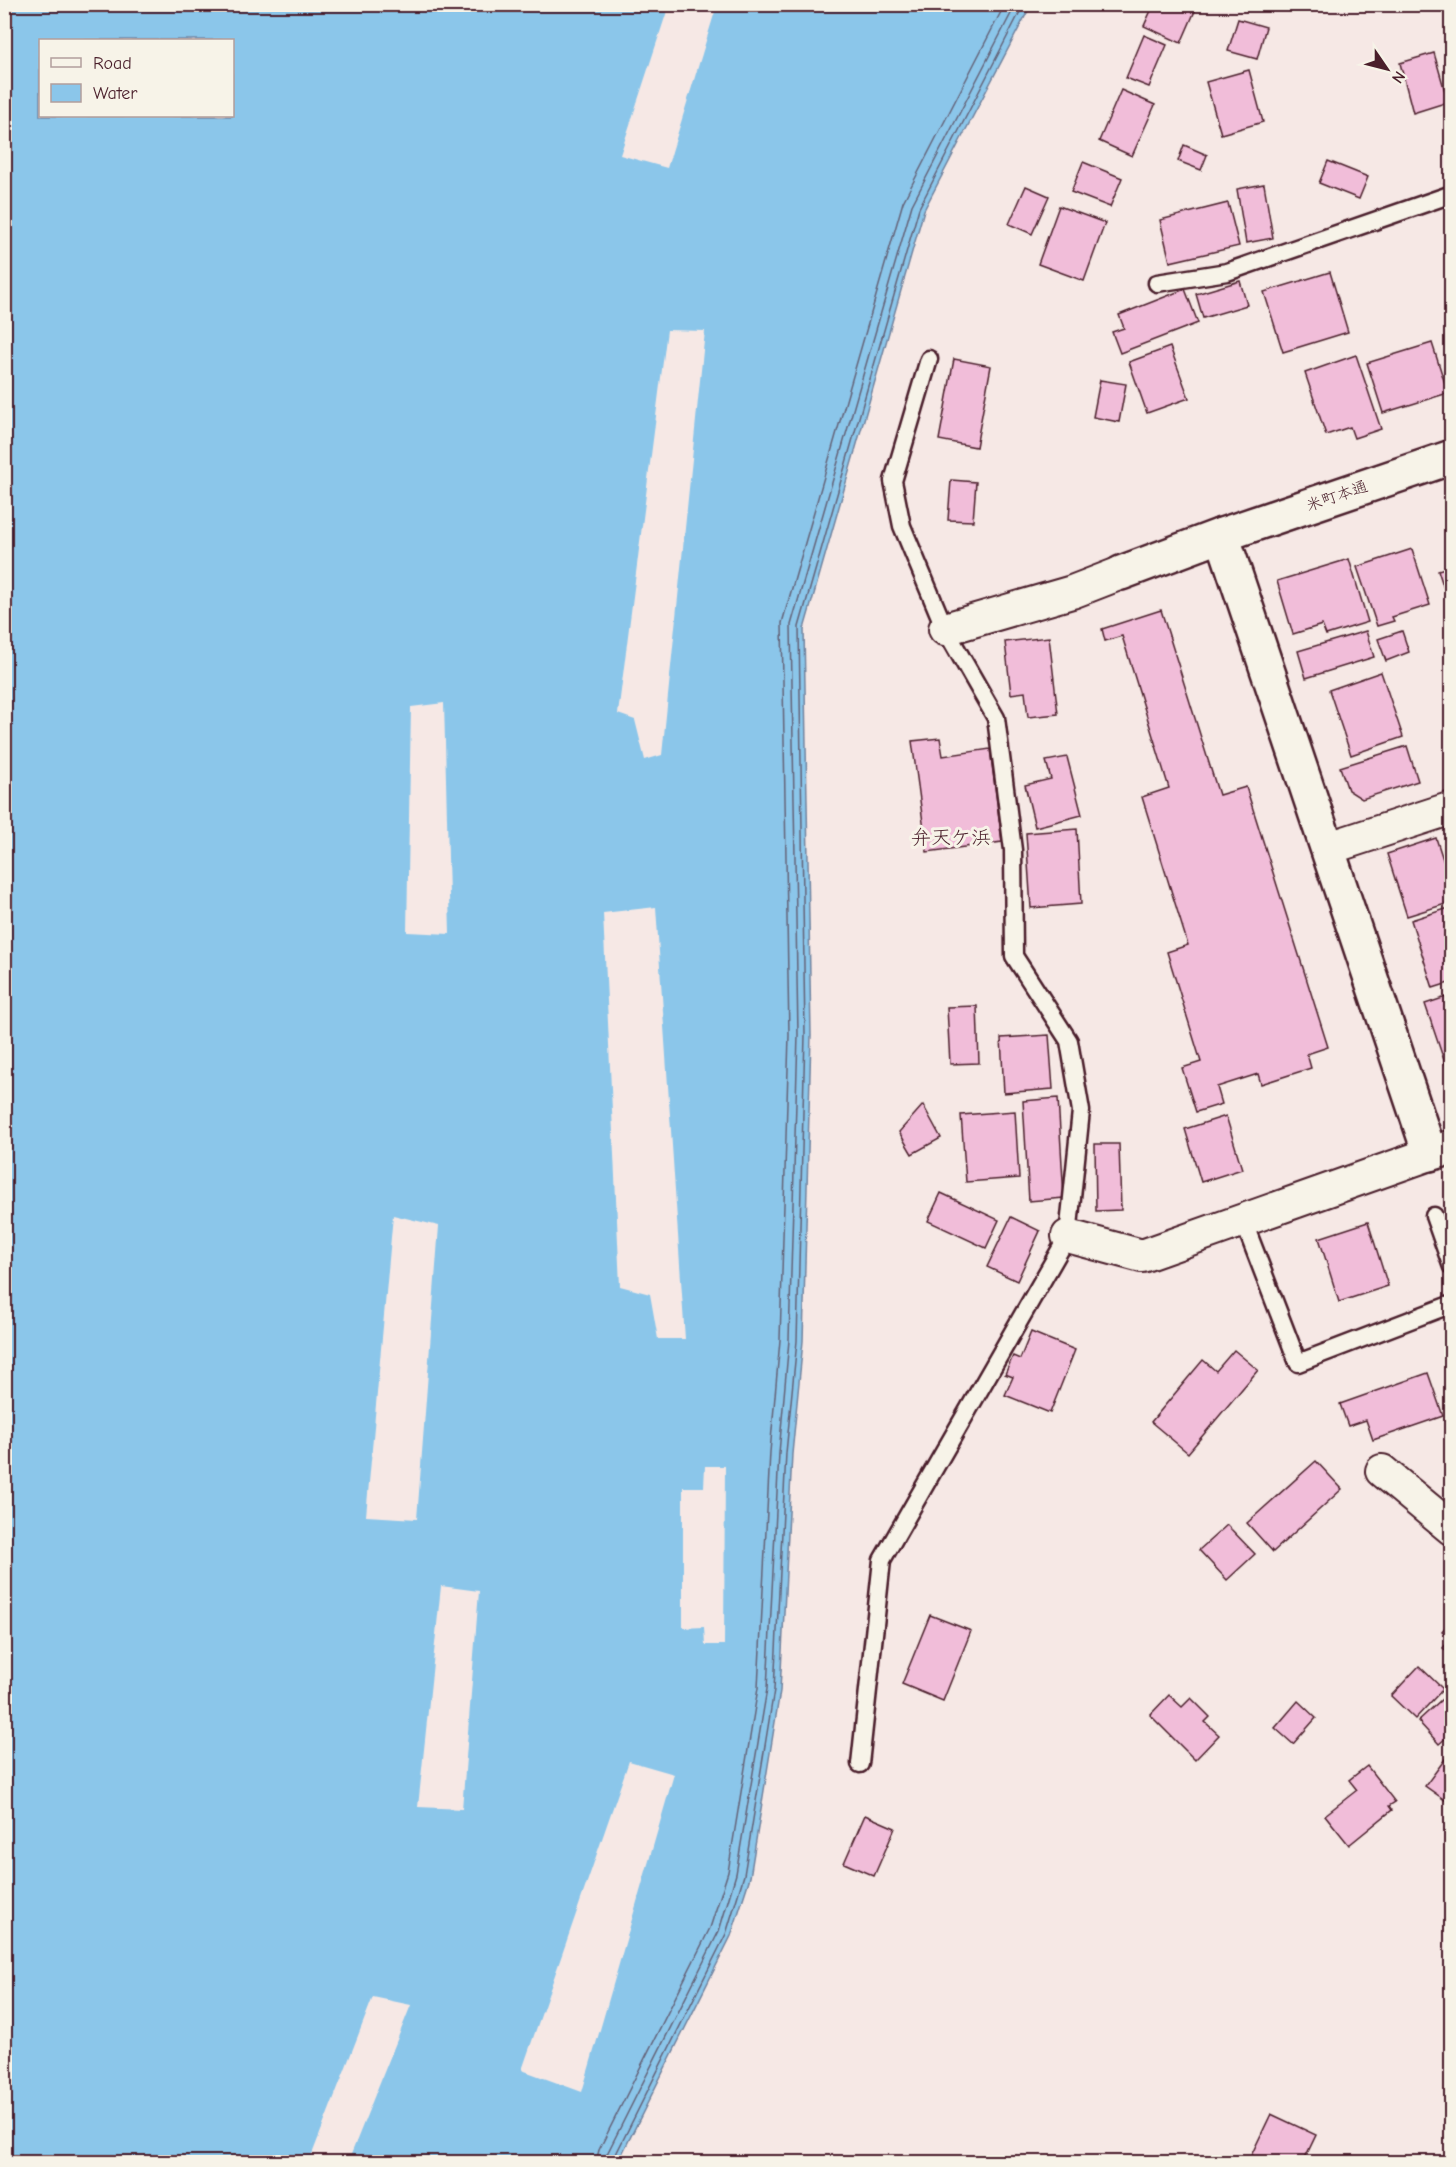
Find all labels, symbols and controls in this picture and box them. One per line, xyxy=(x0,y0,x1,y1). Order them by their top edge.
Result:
legend xyxy=(39,39,234,117)
north arrow xyxy=(1357,39,1417,99)
text: Road xyxy=(93,53,132,74)
text: N xyxy=(1388,68,1409,86)
text: Water xyxy=(93,83,138,104)
street label: 米町本通 xyxy=(1304,477,1370,515)
district label: 弁天ケ浜 xyxy=(911,826,991,849)

